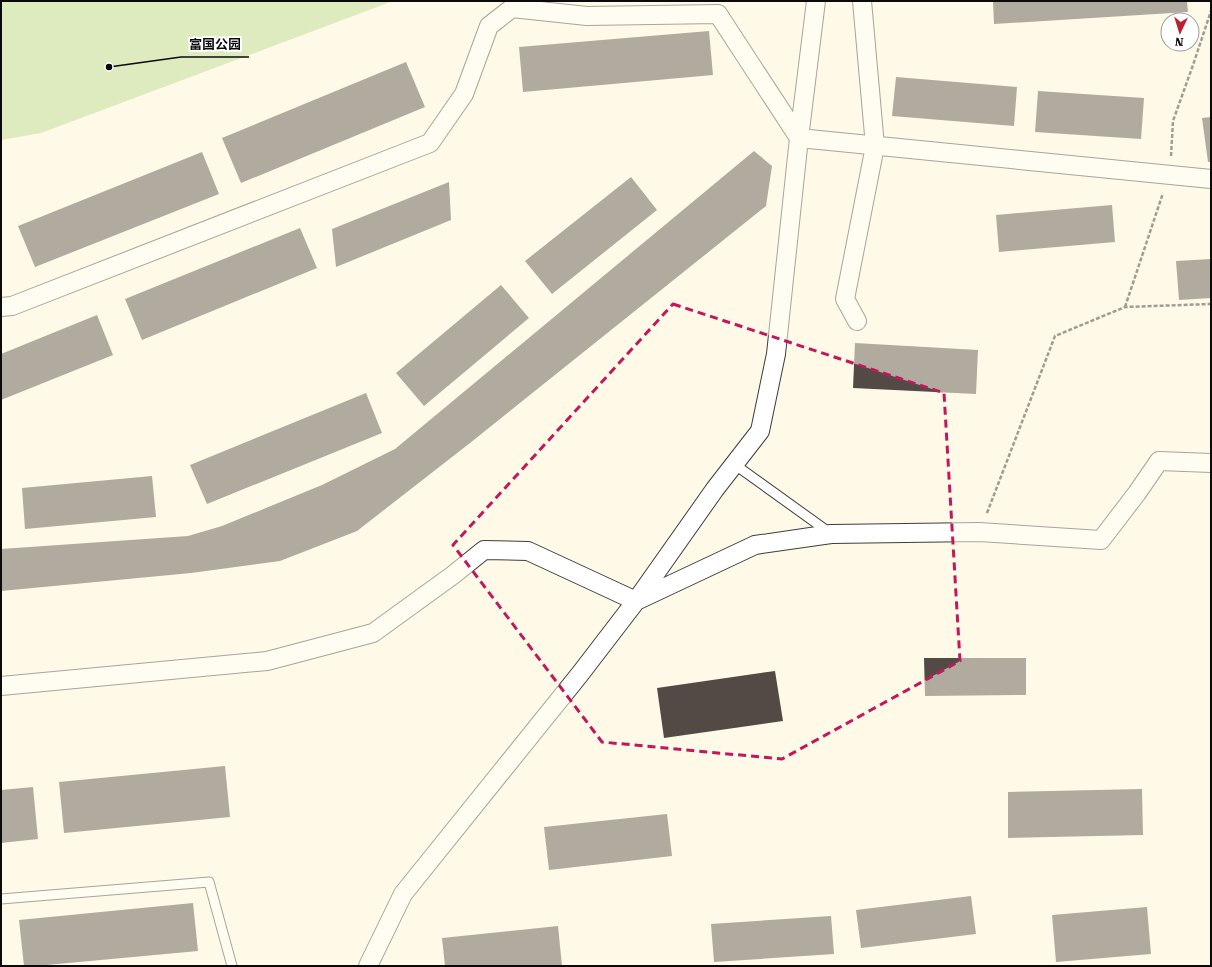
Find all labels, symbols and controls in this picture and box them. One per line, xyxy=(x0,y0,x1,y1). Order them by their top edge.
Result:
north arrow xyxy=(1160,12,1200,52)
callout: 富国公园 xyxy=(181,32,249,57)
text: N xyxy=(1174,35,1184,48)
text: 富国公园 xyxy=(189,37,241,52)

